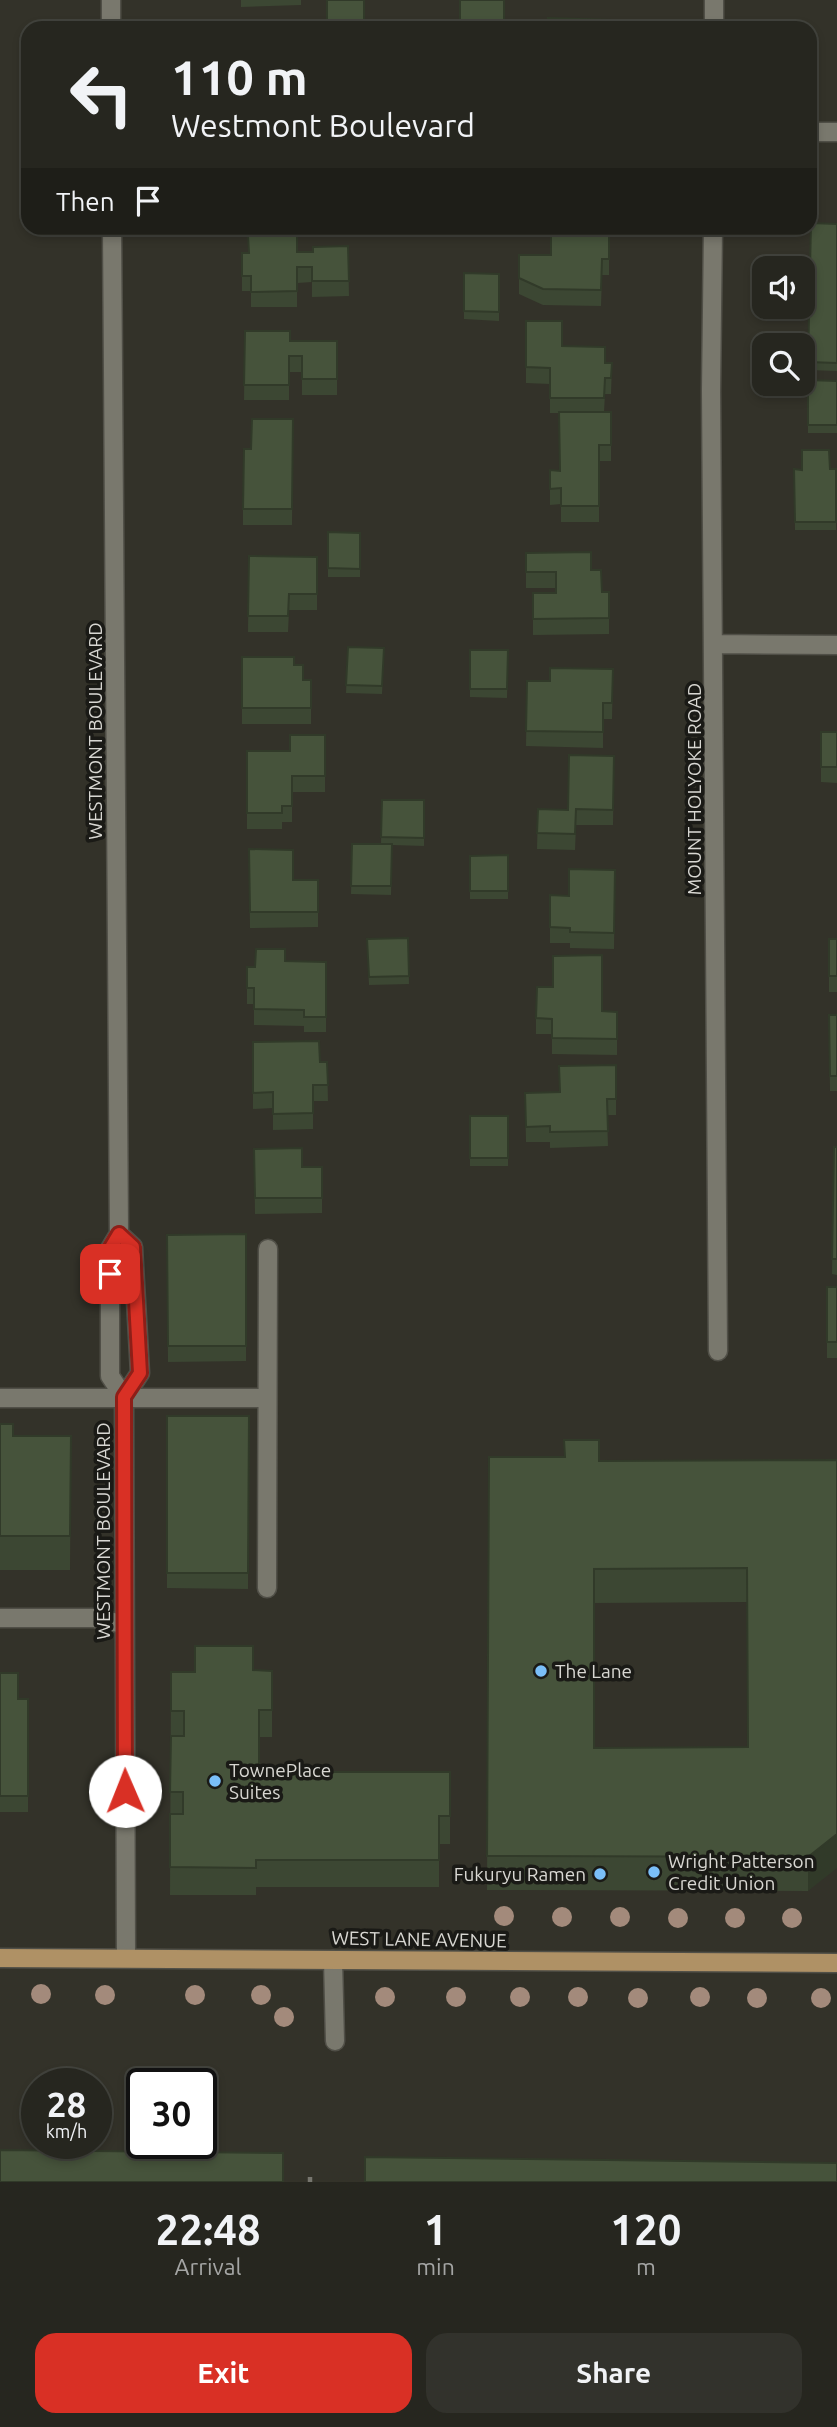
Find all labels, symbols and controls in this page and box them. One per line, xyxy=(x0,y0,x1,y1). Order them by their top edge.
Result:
icon: left xyxy=(56,49,147,140)
text: 110 m xyxy=(171,49,308,104)
text: Westmont Boulevard xyxy=(171,107,475,143)
icon: arrive xyxy=(129,182,167,220)
text: Then xyxy=(56,187,115,216)
map controls xyxy=(752,256,815,396)
button: sound xyxy=(752,256,815,319)
button: search xyxy=(752,333,815,396)
street label: WESTMONT BOULEVARD xyxy=(84,622,106,840)
street label: MOUNT HOLYOKE ROAD xyxy=(683,683,705,895)
pin xyxy=(80,1244,140,1304)
icon: arrive xyxy=(91,1255,129,1293)
street label: WESTMONT BOULEVARD xyxy=(92,1422,114,1640)
place label: The Lane xyxy=(555,1660,632,1682)
marker: The Lane xyxy=(533,1663,549,1679)
position arrow xyxy=(88,1754,162,1828)
place label: TownePlace Suites xyxy=(229,1759,331,1803)
marker: TownePlace Suites xyxy=(207,1773,223,1789)
place label: Wright Patterson Credit Union xyxy=(668,1850,815,1894)
place label: Fukuryu Ramen xyxy=(454,1863,586,1885)
marker: Wright Patterson Credit Union xyxy=(646,1864,662,1880)
marker: Fukuryu Ramen xyxy=(592,1866,608,1882)
street label: WEST LANE AVENUE xyxy=(331,1926,507,1952)
speed limit sign: 30 xyxy=(126,2068,217,2159)
text: 28 xyxy=(47,2084,86,2124)
text: km/h xyxy=(46,2121,87,2141)
text: 22:48 xyxy=(156,2206,261,2253)
text: 1 xyxy=(424,2206,447,2253)
text: 120 xyxy=(610,2206,681,2253)
text: Arrival xyxy=(175,2254,242,2279)
text: min xyxy=(416,2254,455,2279)
text: m xyxy=(636,2254,656,2279)
button: Exit xyxy=(35,2333,412,2413)
button: Share xyxy=(426,2333,802,2413)

